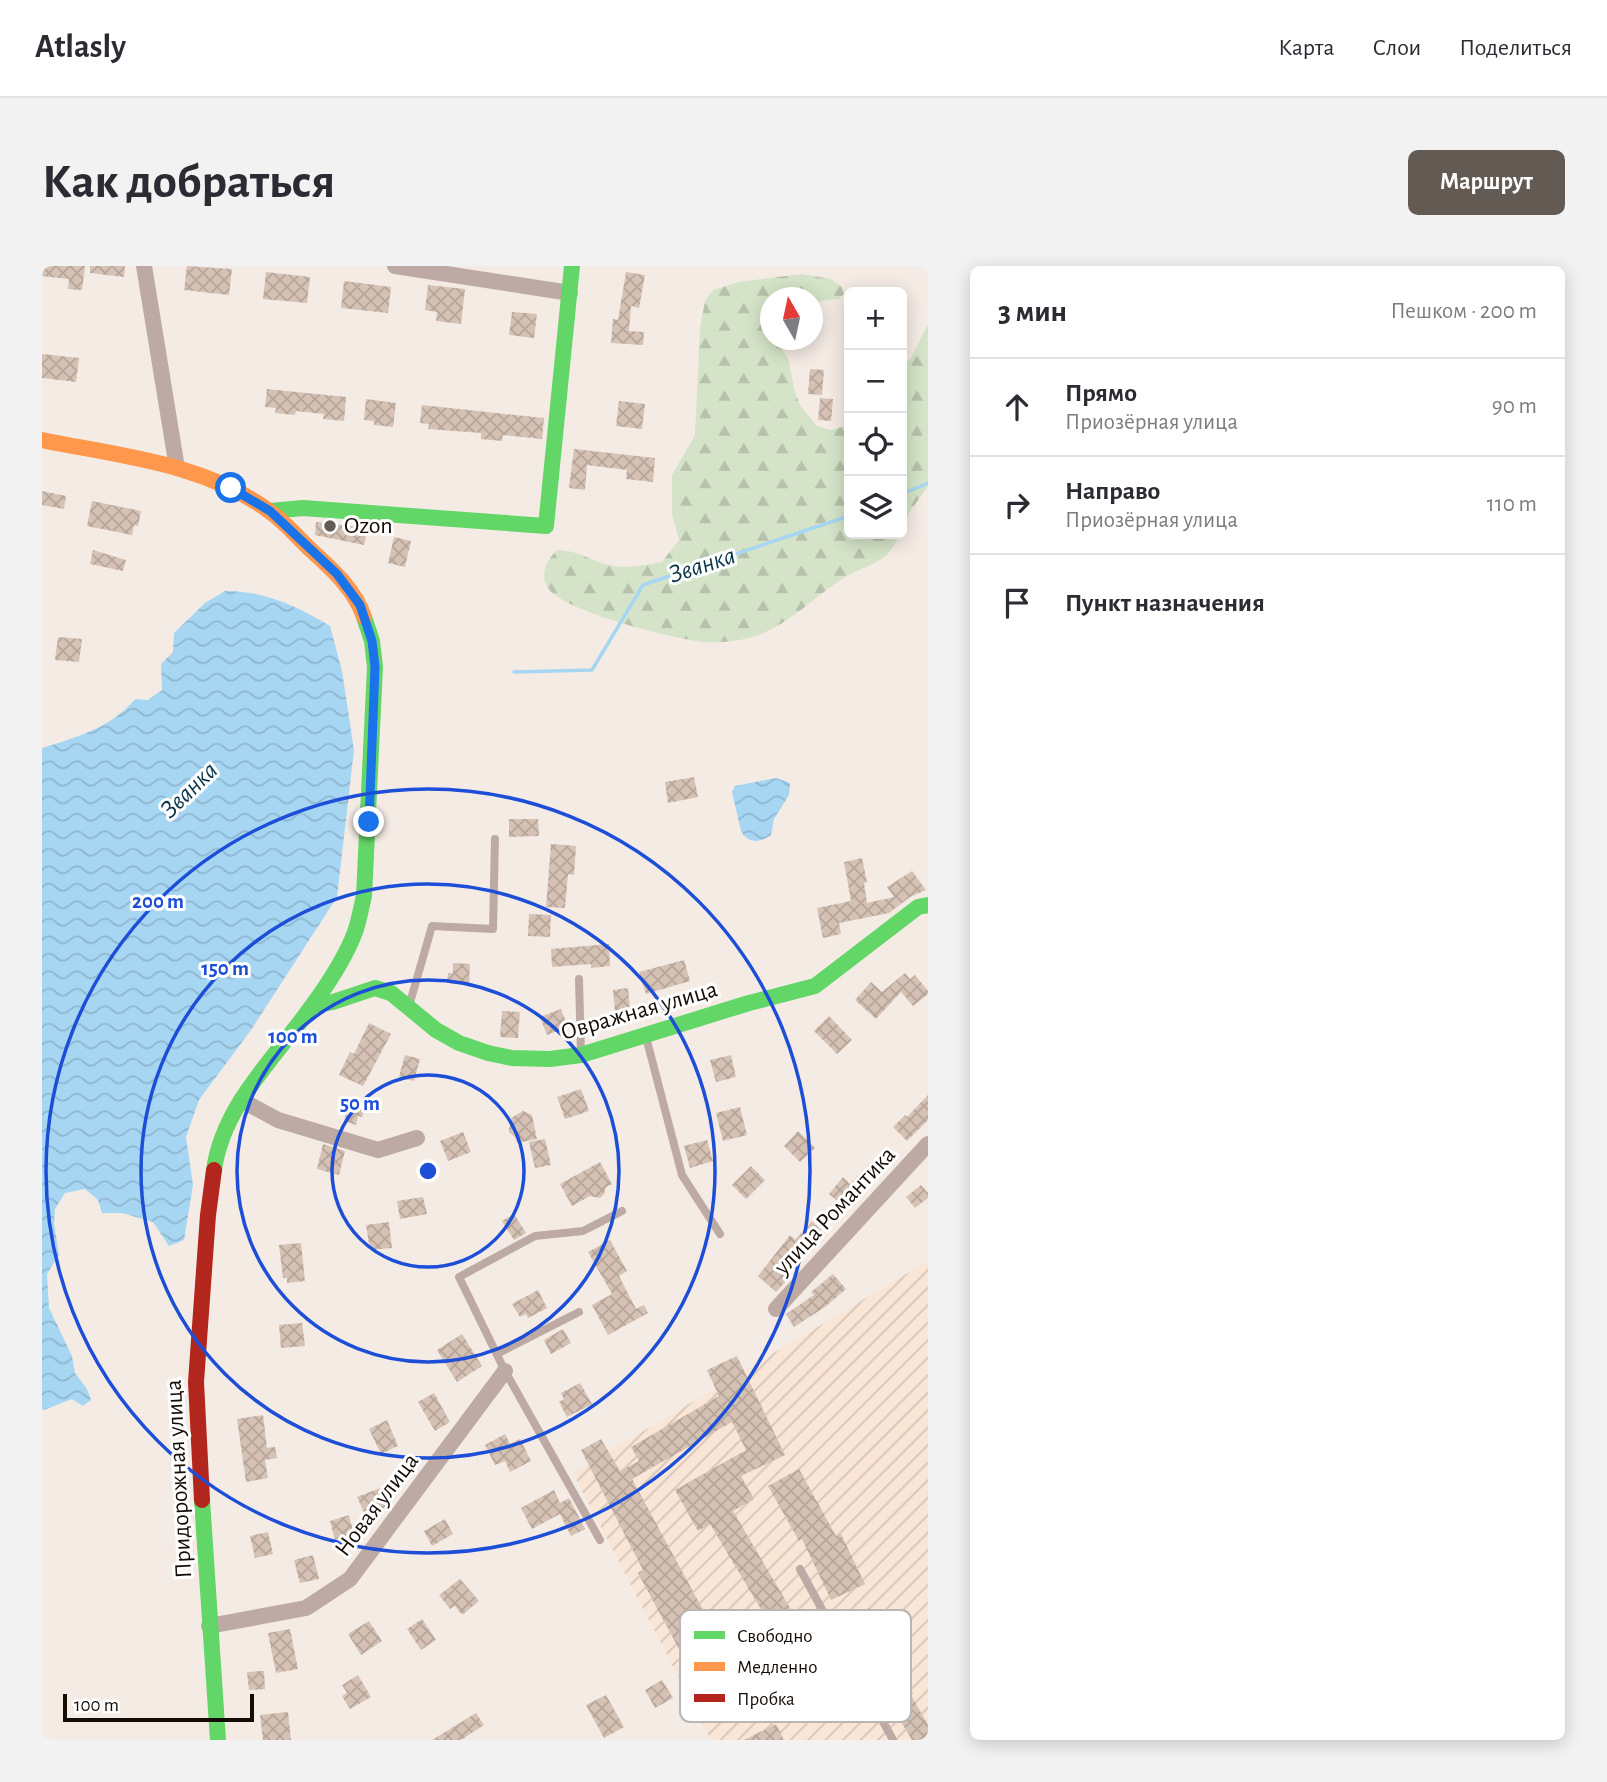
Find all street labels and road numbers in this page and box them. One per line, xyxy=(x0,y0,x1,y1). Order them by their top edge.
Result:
street label: Овражная улица xyxy=(558,977,720,1045)
street label: улица Романтика xyxy=(769,1142,900,1280)
street label: Придорожная улица xyxy=(162,1379,196,1579)
street label: Новая улица xyxy=(331,1449,423,1561)

